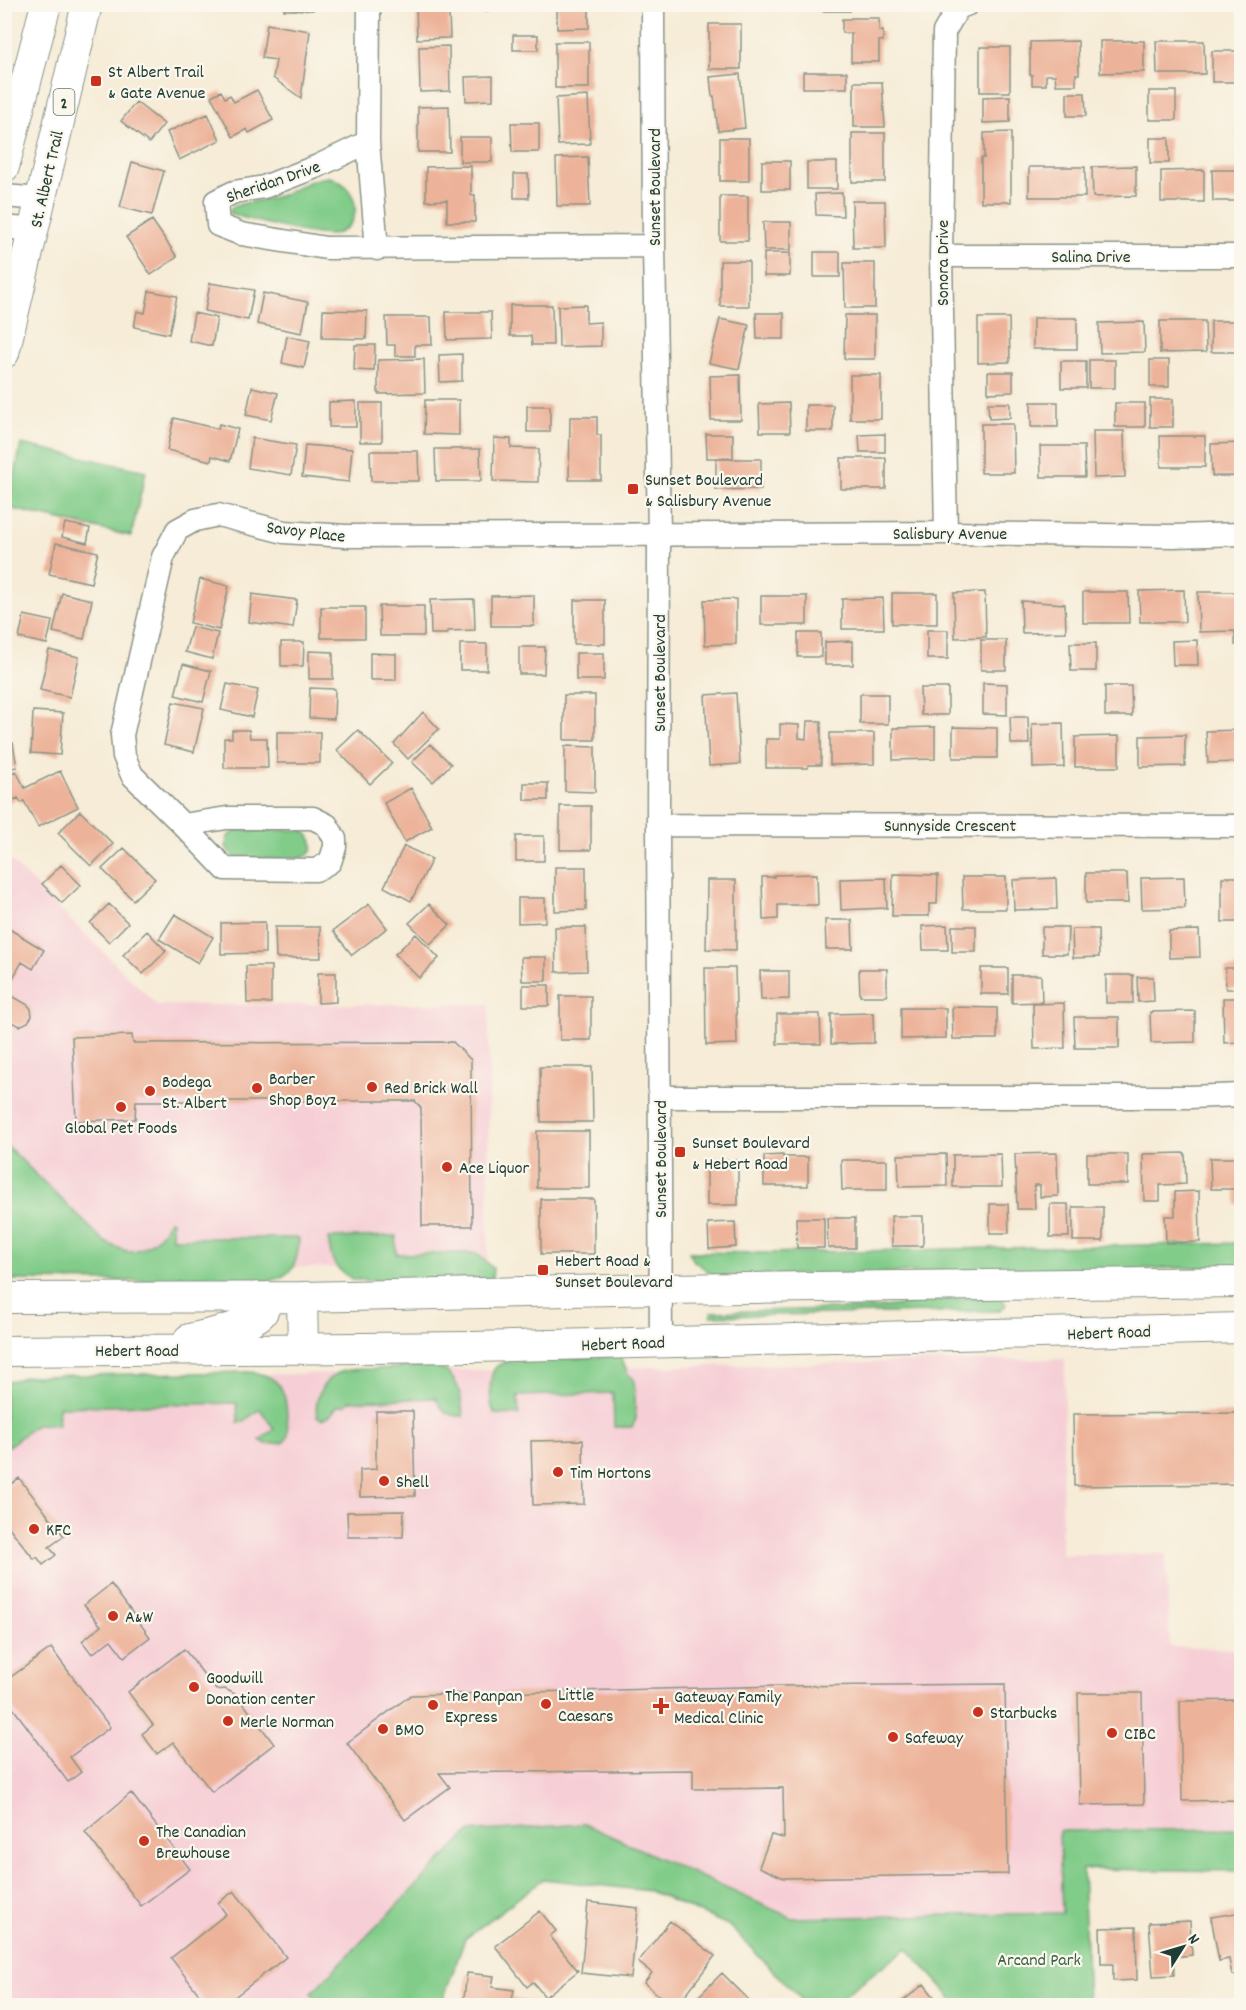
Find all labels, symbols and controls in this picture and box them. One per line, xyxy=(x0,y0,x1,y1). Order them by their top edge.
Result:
place label: St Albert Trail & Gate Avenue xyxy=(108,61,206,107)
marker: St Albert Trail & Gate Avenue xyxy=(89,74,103,88)
road number: 2 xyxy=(54,89,74,115)
street label: St. Albert Trail xyxy=(25,128,72,231)
street label: Sunset Boulevard xyxy=(644,128,669,246)
street label: Sheridan Drive xyxy=(223,156,324,211)
street label: Sonora Drive xyxy=(932,220,957,306)
street label: Salina Drive xyxy=(1051,246,1131,271)
place label: Sunset Boulevard & Salisbury Avenue xyxy=(645,469,772,515)
marker: Sunset Boulevard & Salisbury Avenue xyxy=(626,482,640,496)
street label: Savoy Place xyxy=(265,516,347,551)
street label: Salisbury Avenue xyxy=(893,523,1007,548)
street label: Sunset Boulevard xyxy=(649,614,674,732)
street label: Sunnyside Crescent xyxy=(884,815,1016,840)
place label: Barber Shop Boyz xyxy=(269,1068,336,1114)
place label: Bodega St. Albert xyxy=(162,1071,227,1117)
place label: Red Brick Wall xyxy=(384,1077,479,1102)
marker: Red Brick Wall xyxy=(365,1080,379,1094)
marker: Barber Shop Boyz xyxy=(250,1081,264,1095)
marker: Bodega St. Albert xyxy=(143,1084,157,1098)
marker: Global Pet Foods xyxy=(114,1100,128,1114)
street label: Sunset Boulevard xyxy=(650,1100,675,1218)
place label: Global Pet Foods xyxy=(65,1117,177,1142)
place label: Sunset Boulevard & Hebert Road xyxy=(692,1132,810,1178)
marker: Sunset Boulevard & Hebert Road xyxy=(673,1145,687,1159)
place label: Ace Liquor xyxy=(459,1157,530,1182)
marker: Ace Liquor xyxy=(440,1160,454,1174)
place label: Hebert Road & Sunset Boulevard xyxy=(555,1250,673,1296)
marker: Hebert Road & Sunset Boulevard xyxy=(536,1263,550,1277)
street label: Hebert Road xyxy=(1067,1321,1151,1348)
street label: Hebert Road xyxy=(581,1332,665,1359)
street label: Hebert Road xyxy=(95,1340,179,1365)
place label: Tim Hortons xyxy=(570,1462,651,1487)
marker: Tim Hortons xyxy=(551,1465,565,1479)
place label: Shell xyxy=(396,1471,429,1496)
marker: Shell xyxy=(377,1474,391,1488)
place label: KFC xyxy=(46,1519,71,1544)
marker: KFC xyxy=(27,1522,41,1536)
place label: A&W xyxy=(125,1606,154,1631)
marker: A&W xyxy=(106,1609,120,1623)
place label: Goodwill Donation center xyxy=(206,1667,315,1713)
marker: Goodwill Donation center xyxy=(187,1680,201,1694)
place label: Little Caesars xyxy=(558,1684,614,1730)
place label: The Panpan Express xyxy=(445,1685,522,1731)
place label: Gateway Family Medical Clinic xyxy=(674,1686,782,1732)
marker: Little Caesars xyxy=(539,1697,553,1711)
marker: Gateway Family Medical Clinic xyxy=(652,1697,670,1715)
marker: The Panpan Express xyxy=(426,1698,440,1712)
place label: Starbucks xyxy=(990,1702,1057,1727)
marker: Starbucks xyxy=(971,1705,985,1719)
place label: Merle Norman xyxy=(240,1711,334,1736)
marker: Merle Norman xyxy=(221,1714,235,1728)
place label: BMO xyxy=(395,1719,424,1744)
marker: BMO xyxy=(376,1722,390,1736)
place label: CIBC xyxy=(1124,1723,1156,1748)
marker: CIBC xyxy=(1105,1726,1119,1740)
place label: Safeway xyxy=(905,1727,964,1752)
marker: Safeway xyxy=(886,1730,900,1744)
place label: The Canadian Brewhouse xyxy=(156,1821,246,1867)
marker: The Canadian Brewhouse xyxy=(137,1834,151,1848)
north arrow xyxy=(1153,1917,1213,1977)
text: N xyxy=(1181,1929,1205,1950)
park label: Arcand Park xyxy=(997,1949,1081,1974)

